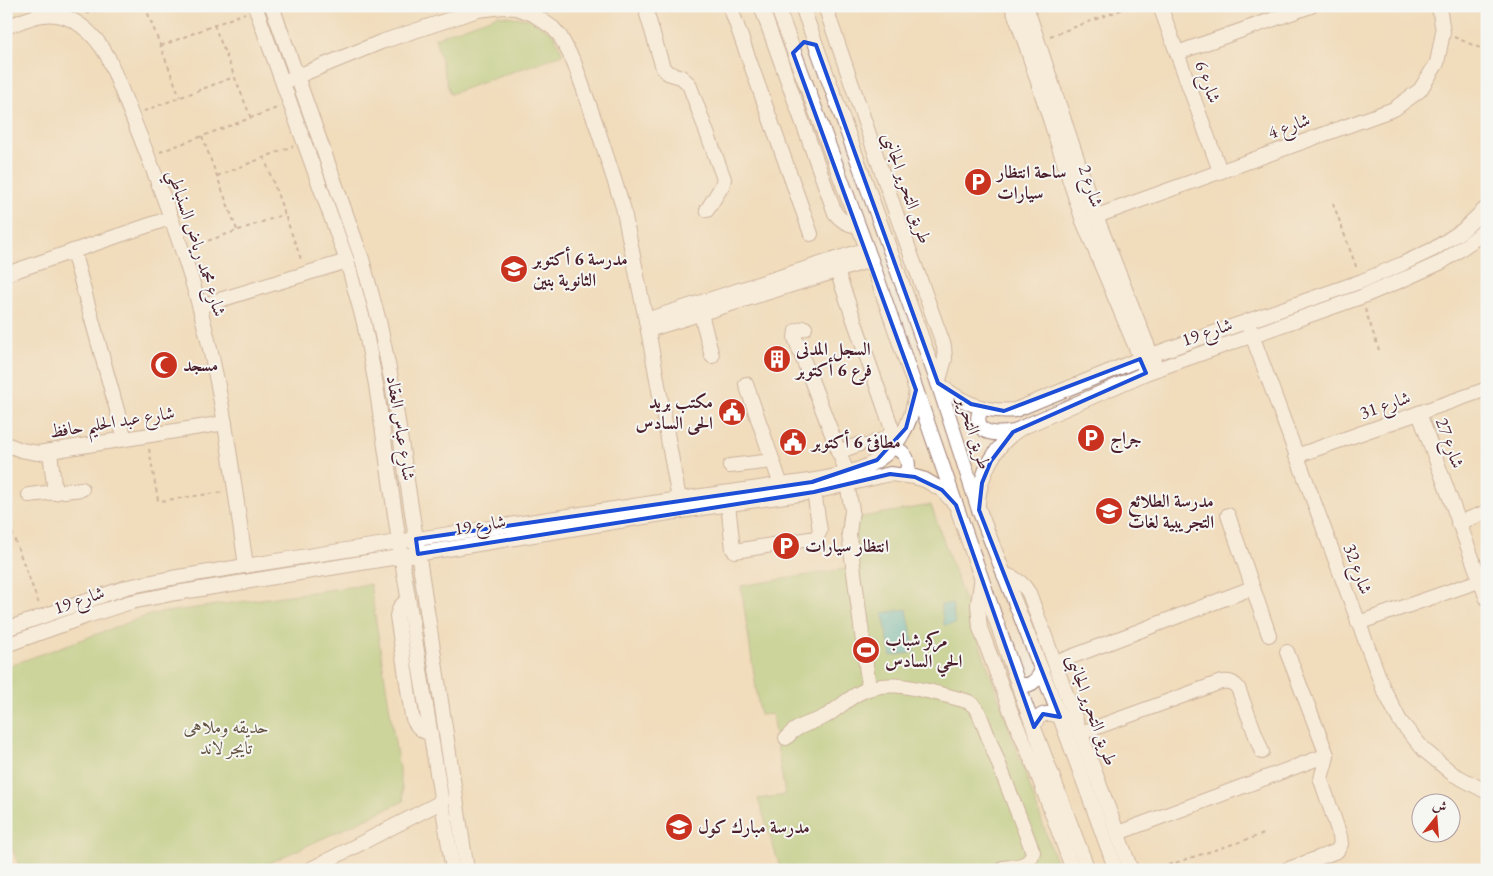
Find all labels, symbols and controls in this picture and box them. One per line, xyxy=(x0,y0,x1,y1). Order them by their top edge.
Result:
street label: شارع 6 xyxy=(1186,57,1227,108)
street label: شارع 4 xyxy=(1264,107,1315,148)
street label: طريق التحرير الجانبى xyxy=(875,129,937,248)
place label: ساحة انتظار سيارات xyxy=(995,160,1066,204)
street label: شارع 2 xyxy=(1070,162,1109,211)
street label: شارع محمد رياض السنباطي xyxy=(157,166,232,321)
parking icon: ساحة انتظار سيارات xyxy=(963,167,993,197)
place label: مدرسة 6 أكتوبر الثانوية بنين xyxy=(531,246,628,291)
school or university icon: مدرسة 6 أكتوبر الثانوية بنين xyxy=(499,254,529,284)
street label: شارع 19 xyxy=(1178,312,1237,355)
place label: السجل المدنى فرع 6 أكتوبر xyxy=(794,337,872,385)
building icon: السجل المدنى فرع 6 أكتوبر xyxy=(762,344,792,374)
mosque icon: مسجد xyxy=(149,350,179,380)
place label: مسجد xyxy=(183,353,218,376)
street label: شارع عباس العقاد xyxy=(378,374,421,483)
street label: شارع 31 xyxy=(1356,385,1415,428)
place label: مكتب بريد الحى السادس xyxy=(636,390,713,435)
street label: طريق التحرير xyxy=(950,392,997,472)
public building icon: مكتب بريد الحى السادس xyxy=(717,397,747,427)
street label: شارع عبد الحليم حافظ xyxy=(48,400,177,450)
street label: شارع 27 xyxy=(1427,414,1470,473)
parking icon: جراج xyxy=(1076,423,1106,453)
place label: جراج xyxy=(1110,426,1142,454)
public building icon: مطافئ 6 أكتوبر xyxy=(778,427,808,457)
place label: مطافئ 6 أكتوبر xyxy=(810,429,901,453)
place label: مدرسة الطلائع التجريبية لغات xyxy=(1128,489,1214,534)
school or university icon: مدرسة الطلائع التجريبية لغات xyxy=(1094,496,1124,526)
street label: شارع 19 xyxy=(452,509,508,544)
parking icon: انتظار سيارات xyxy=(771,531,801,561)
place label: انتظار سيارات xyxy=(805,534,889,557)
street label: شارع 32 xyxy=(1335,540,1378,599)
street label: شارع 19 xyxy=(50,580,109,623)
place label: مركز شباب الحي السادس xyxy=(885,628,963,678)
sports icon: مركز شباب الحي السادس xyxy=(851,635,881,665)
street label: طريق التحرير الجانبى xyxy=(1059,651,1123,770)
park label: حديقه وملاهى تايجر لاند xyxy=(183,715,269,760)
north arrow xyxy=(1410,794,1460,844)
text: ش xyxy=(1431,795,1449,816)
school or university icon: مدرسة مبارك كول xyxy=(664,812,694,842)
place label: مدرسة مبارك كول xyxy=(698,815,810,838)

